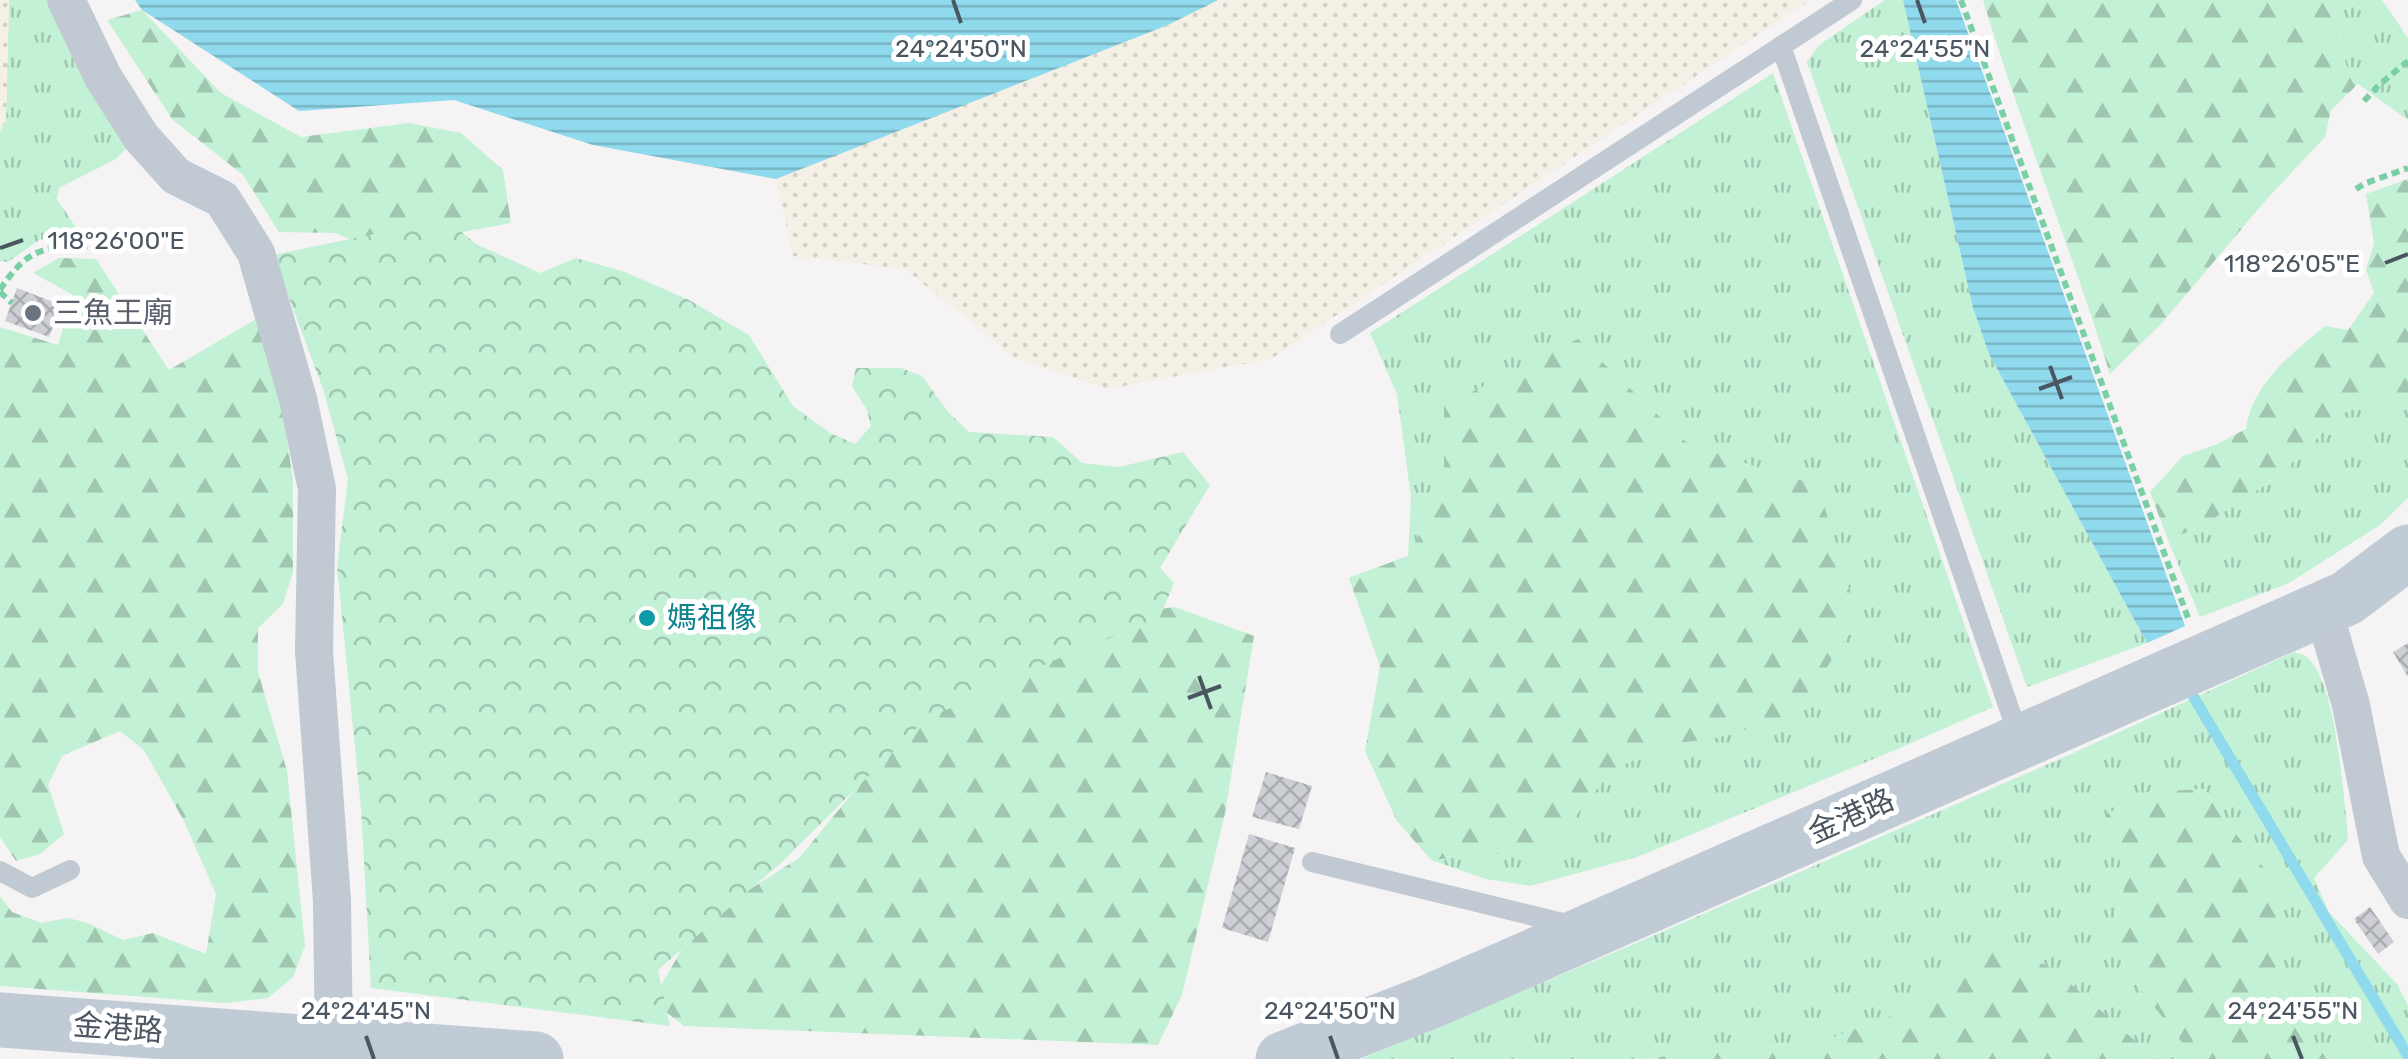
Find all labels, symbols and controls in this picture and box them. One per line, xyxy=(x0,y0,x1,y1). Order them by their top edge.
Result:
text: 24°24'50"N xyxy=(895,34,1027,63)
text: 24°24'55"N xyxy=(1860,34,1990,63)
text: 118°26'00"E xyxy=(47,226,185,255)
text: 118°26'05"E xyxy=(2224,249,2360,278)
place label: 三魚王廟 xyxy=(53,295,173,331)
marker: 三魚王廟 xyxy=(22,302,44,324)
place label: 媽祖像 xyxy=(667,600,757,636)
marker: 媽祖像 xyxy=(636,607,658,629)
street label: 金港路 xyxy=(1803,781,1899,851)
text: 24°24'45"N xyxy=(301,996,431,1025)
text: 24°24'50"N xyxy=(1264,996,1396,1025)
text: 24°24'55"N xyxy=(2228,996,2358,1025)
street label: 金港路 xyxy=(72,1007,164,1049)

